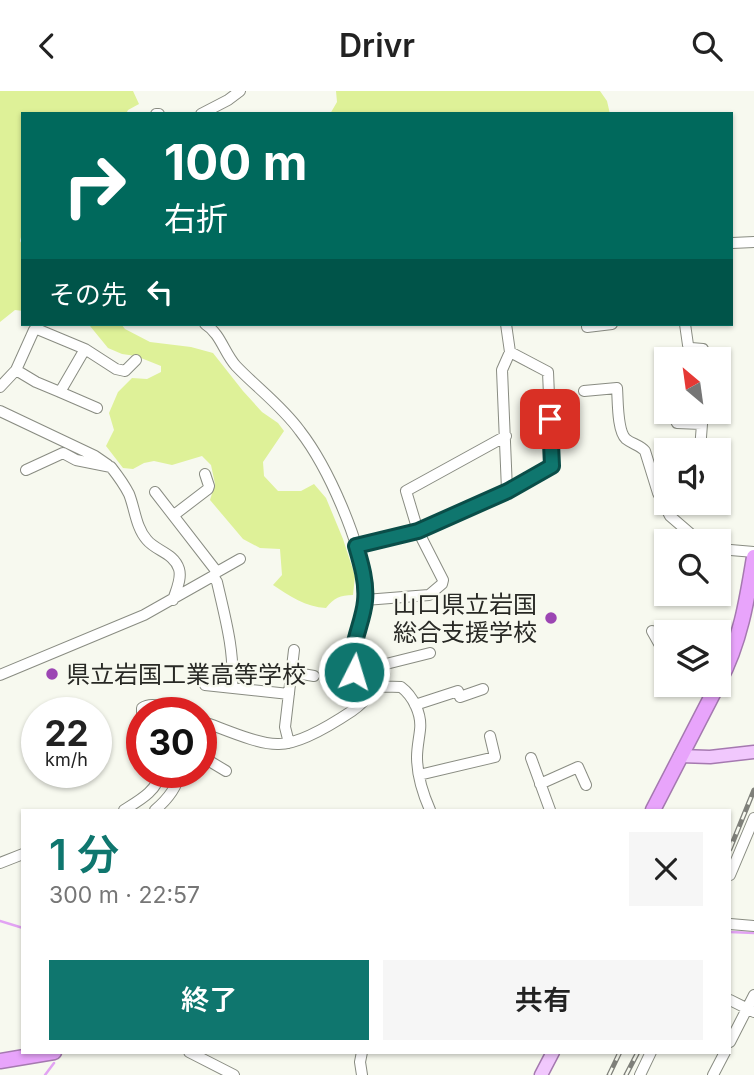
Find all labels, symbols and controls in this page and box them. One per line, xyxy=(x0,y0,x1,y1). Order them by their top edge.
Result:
text: Drivr xyxy=(339,26,415,65)
icon: back xyxy=(28,27,66,65)
icon: search xyxy=(688,27,726,65)
text: 100 m xyxy=(164,133,308,192)
icon: right xyxy=(49,140,140,231)
text: 右折 xyxy=(164,199,228,238)
icon: left xyxy=(141,273,179,311)
text: その先 xyxy=(49,279,127,310)
north arrow xyxy=(654,347,732,423)
map controls xyxy=(654,347,731,697)
pin xyxy=(520,389,580,449)
icon: arrive xyxy=(531,400,569,438)
button: sound xyxy=(654,438,731,515)
button: search xyxy=(654,529,731,606)
place label: 山口県立岩国 総合支援学校 xyxy=(393,590,537,647)
marker: 山口県立岩国 総合支援学校 xyxy=(543,610,559,626)
button: layers xyxy=(654,620,731,697)
position arrow xyxy=(317,635,391,709)
place label: 県立岩国工業高等学校 xyxy=(66,660,306,689)
marker: 県立岩国工業高等学校 xyxy=(44,666,60,682)
speed limit sign: 30 xyxy=(126,697,217,788)
text: 22 xyxy=(44,712,89,754)
text: km/h xyxy=(45,749,88,770)
text: 1 分 xyxy=(49,829,119,880)
button: close xyxy=(629,832,703,906)
text: 300 m · 22:57 xyxy=(49,881,200,909)
button: 終了 xyxy=(49,960,369,1040)
button: 共有 xyxy=(383,960,703,1040)

